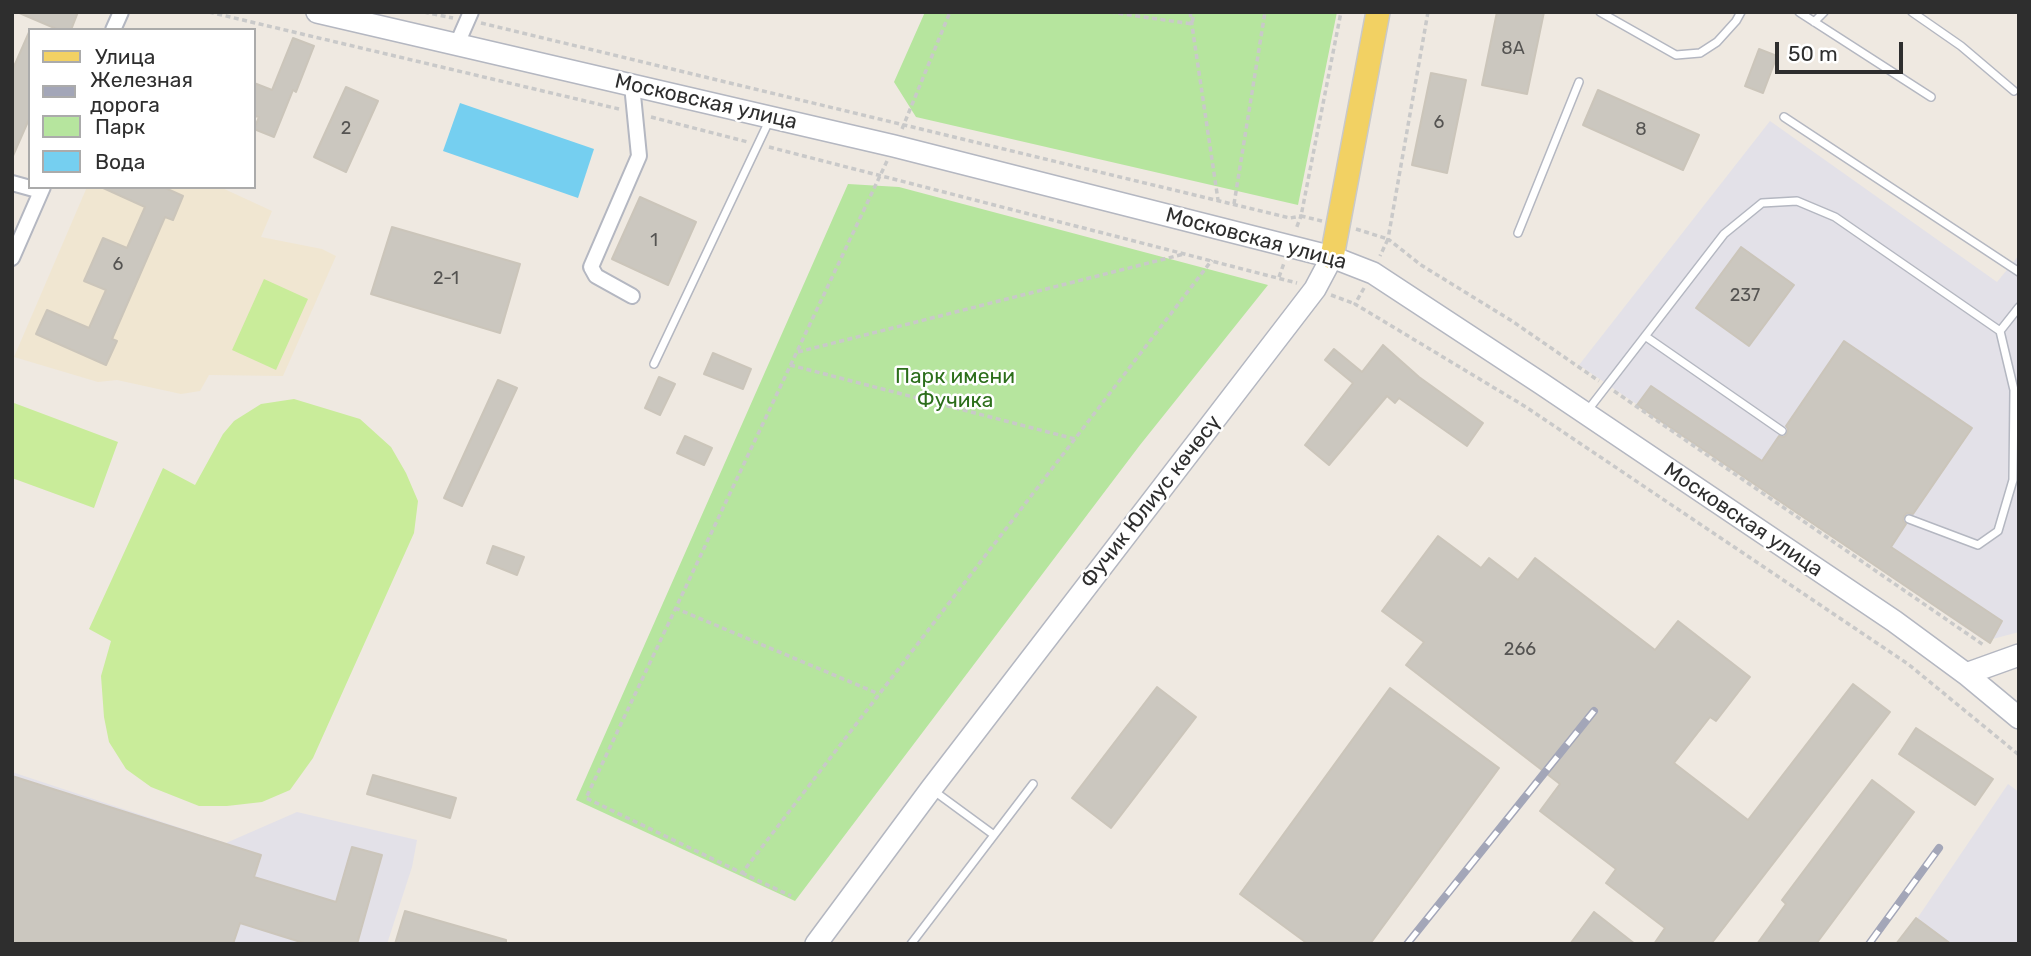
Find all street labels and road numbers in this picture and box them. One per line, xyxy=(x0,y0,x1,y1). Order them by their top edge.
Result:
street label: Московская улица xyxy=(612,69,800,135)
street label: Московская улица xyxy=(1163,203,1349,275)
street label: Фучик Юлиус көчөсү xyxy=(1076,411,1226,593)
street label: Московская улица xyxy=(1659,457,1827,583)

